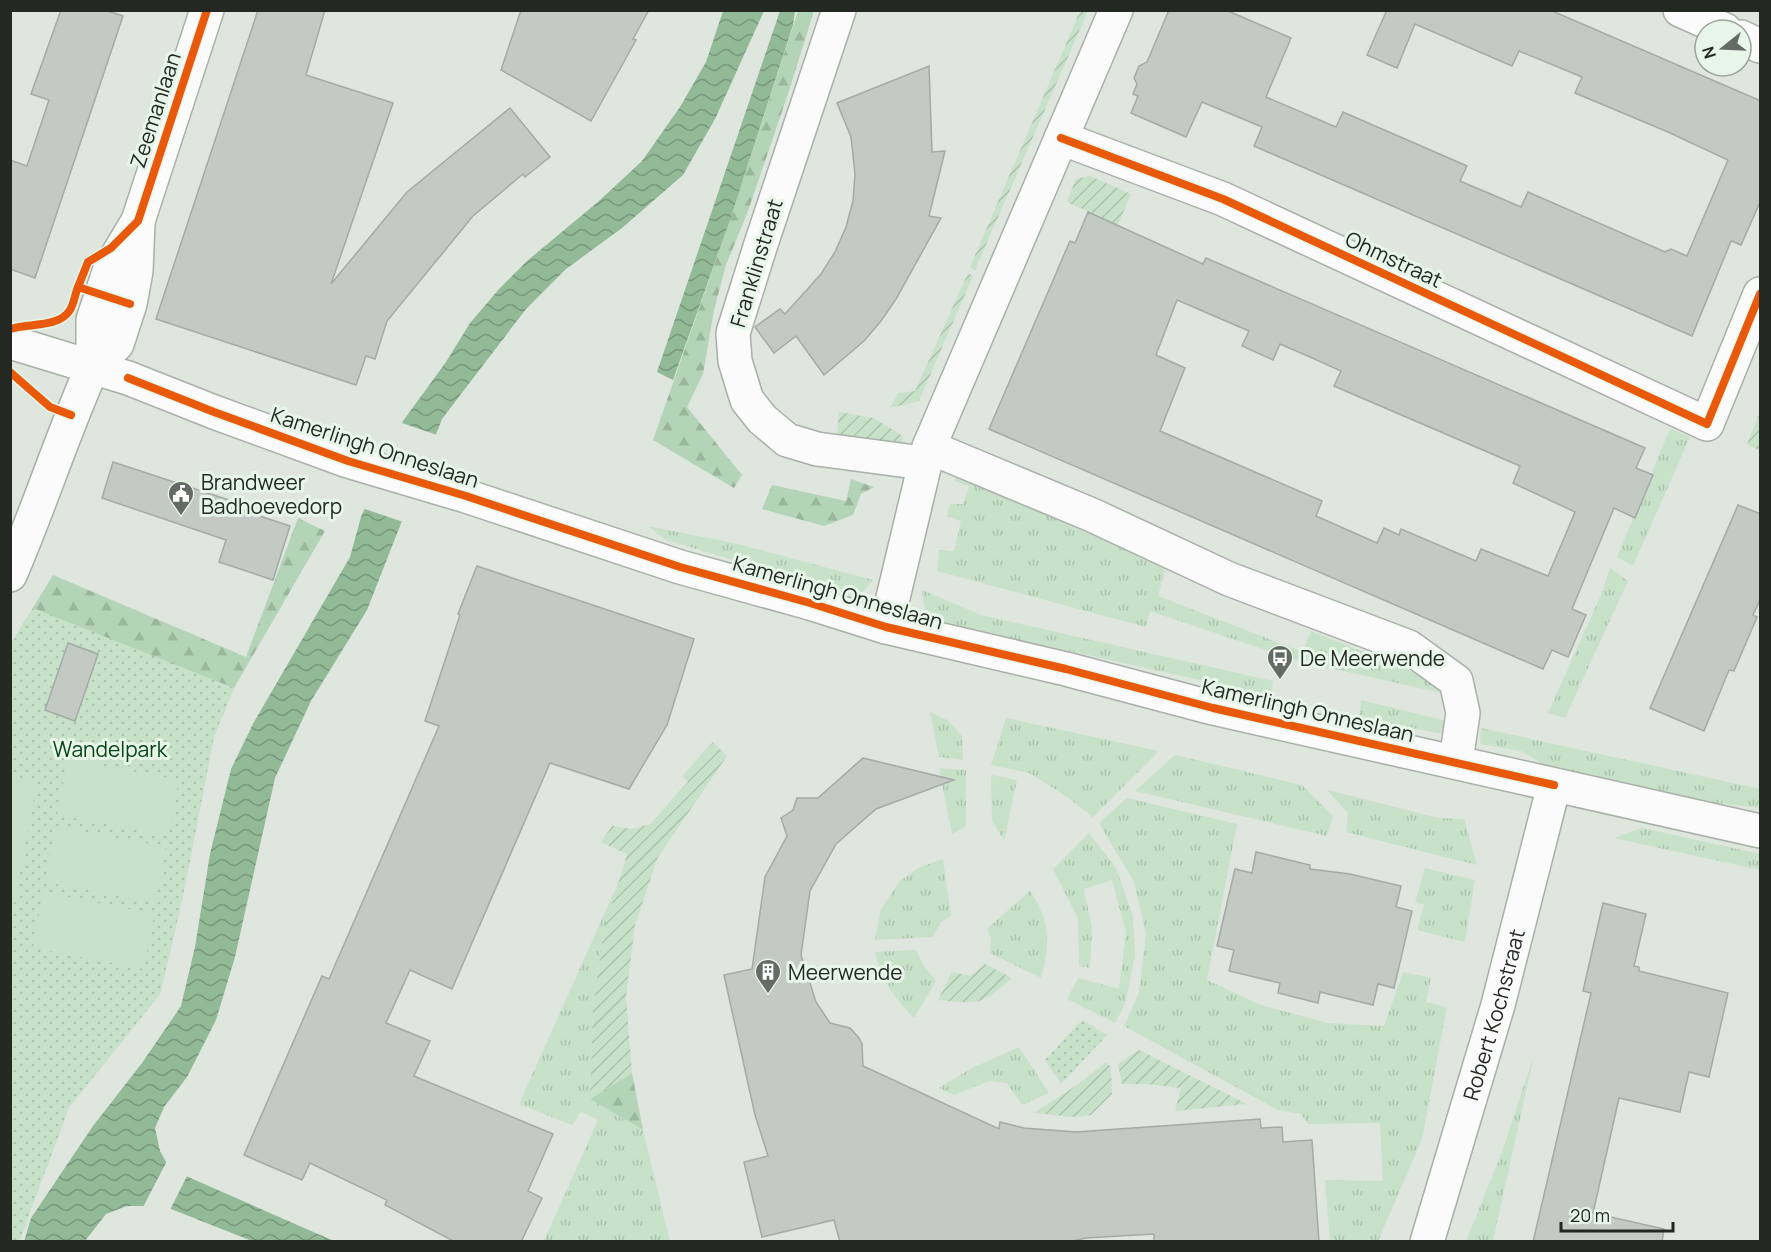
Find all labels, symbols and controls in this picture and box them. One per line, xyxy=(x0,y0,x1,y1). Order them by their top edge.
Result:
north arrow xyxy=(1693,18,1753,78)
text: N xyxy=(1696,44,1721,62)
street label: Zeemanlaan xyxy=(123,49,187,171)
street label: Franklinstraat xyxy=(723,195,789,331)
street label: Ohmstraat xyxy=(1341,224,1447,294)
street label: Kamerlingh Onneslaan xyxy=(267,400,483,494)
place label: Brandweer Badhoevedorp xyxy=(201,468,342,520)
public building icon: Brandweer Badhoevedorp xyxy=(166,479,196,517)
street label: Kamerlingh Onneslaan xyxy=(730,549,946,635)
bus stop icon: De Meerwende xyxy=(1265,643,1295,681)
place label: De Meerwende xyxy=(1300,644,1445,672)
street label: Kamerlingh Onneslaan xyxy=(1199,672,1417,748)
park label: Wandelpark xyxy=(53,735,168,763)
street label: Robert Kochstraat xyxy=(1456,926,1531,1104)
building icon: Meerwende xyxy=(753,957,783,995)
place label: Meerwende xyxy=(788,958,903,986)
scale bar xyxy=(1561,1195,1674,1233)
text: 20 m xyxy=(1570,1203,1610,1227)

